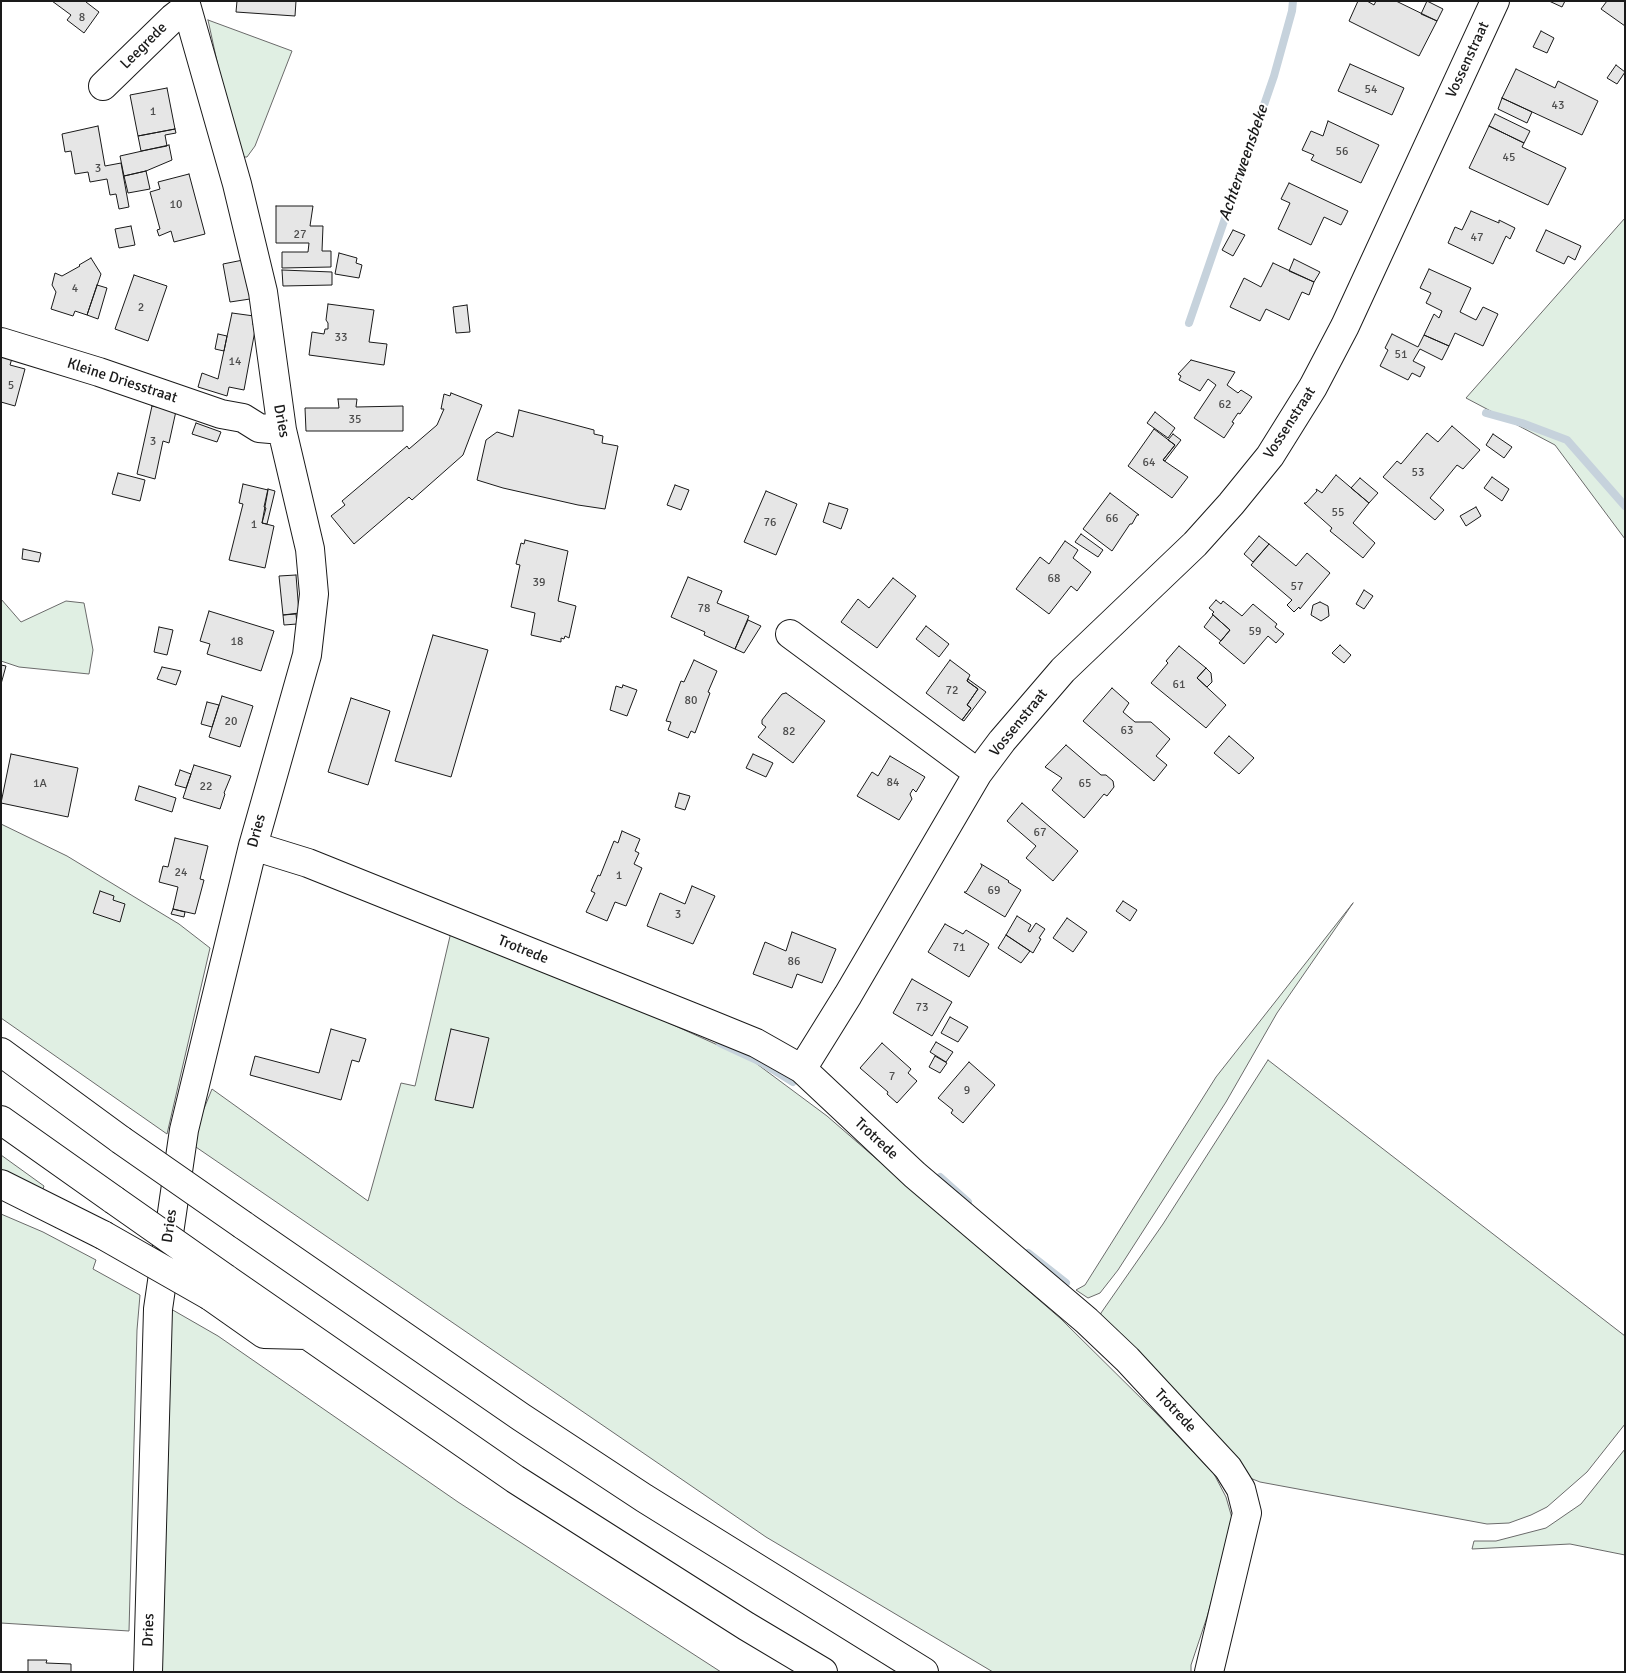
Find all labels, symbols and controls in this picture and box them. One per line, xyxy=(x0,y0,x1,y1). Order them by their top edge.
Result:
house number: 8 xyxy=(79,11,85,25)
street label: Leegrede xyxy=(117,19,171,73)
street label: Vossenstraat xyxy=(1443,19,1493,101)
house number: 54 xyxy=(1365,83,1377,97)
house number: 43 xyxy=(1552,99,1564,113)
water label: Achterweensbeke xyxy=(1215,103,1273,223)
house number: 1 xyxy=(150,105,156,119)
house number: 56 xyxy=(1336,145,1348,159)
house number: 45 xyxy=(1503,151,1515,165)
house number: 3 xyxy=(95,162,101,176)
house number: 10 xyxy=(170,198,182,212)
house number: 27 xyxy=(294,228,306,242)
house number: 47 xyxy=(1471,231,1483,245)
house number: 4 xyxy=(72,282,78,296)
house number: 2 xyxy=(138,301,144,315)
house number: 33 xyxy=(335,331,347,345)
house number: 51 xyxy=(1395,348,1407,362)
street label: Kleine Driesstraat xyxy=(65,355,179,407)
house number: 14 xyxy=(229,355,241,369)
house number: 5 xyxy=(8,379,14,393)
street label: Vossenstraat xyxy=(1260,384,1320,462)
house number: 62 xyxy=(1219,398,1231,412)
street label: Dries xyxy=(269,403,293,439)
house number: 35 xyxy=(349,413,361,427)
house number: 3 xyxy=(150,435,156,449)
house number: 64 xyxy=(1143,456,1155,470)
house number: 53 xyxy=(1412,466,1424,480)
house number: 55 xyxy=(1332,506,1344,520)
house number: 66 xyxy=(1106,512,1118,526)
house number: 76 xyxy=(764,516,776,530)
house number: 1 xyxy=(251,518,257,532)
house number: 68 xyxy=(1048,572,1060,586)
house number: 39 xyxy=(533,576,545,590)
house number: 57 xyxy=(1291,580,1303,594)
house number: 78 xyxy=(698,602,710,616)
house number: 59 xyxy=(1249,625,1261,639)
house number: 18 xyxy=(231,635,243,649)
house number: 61 xyxy=(1173,678,1185,692)
house number: 72 xyxy=(946,684,958,698)
street label: Vossenstraat xyxy=(986,685,1052,761)
house number: 80 xyxy=(685,694,697,708)
house number: 20 xyxy=(225,715,237,729)
house number: 63 xyxy=(1121,724,1133,738)
house number: 82 xyxy=(783,725,795,739)
house number: 84 xyxy=(887,776,899,790)
house number: 1A xyxy=(33,777,47,791)
house number: 65 xyxy=(1079,777,1091,791)
house number: 22 xyxy=(200,780,212,794)
street label: Dries xyxy=(244,812,270,850)
house number: 67 xyxy=(1034,826,1046,840)
house number: 24 xyxy=(175,866,187,880)
house number: 1 xyxy=(616,869,622,883)
house number: 69 xyxy=(988,884,1000,898)
house number: 3 xyxy=(675,908,681,922)
street label: Trotrede xyxy=(495,932,551,968)
house number: 71 xyxy=(953,941,965,955)
house number: 86 xyxy=(788,955,800,969)
house number: 73 xyxy=(916,1001,928,1015)
house number: 7 xyxy=(889,1070,895,1084)
house number: 9 xyxy=(964,1084,970,1098)
street label: Trotrede xyxy=(850,1114,902,1164)
street label: Dries xyxy=(159,1208,181,1244)
street label: Trotrede xyxy=(1150,1385,1200,1437)
street label: Dries xyxy=(139,1613,159,1647)

